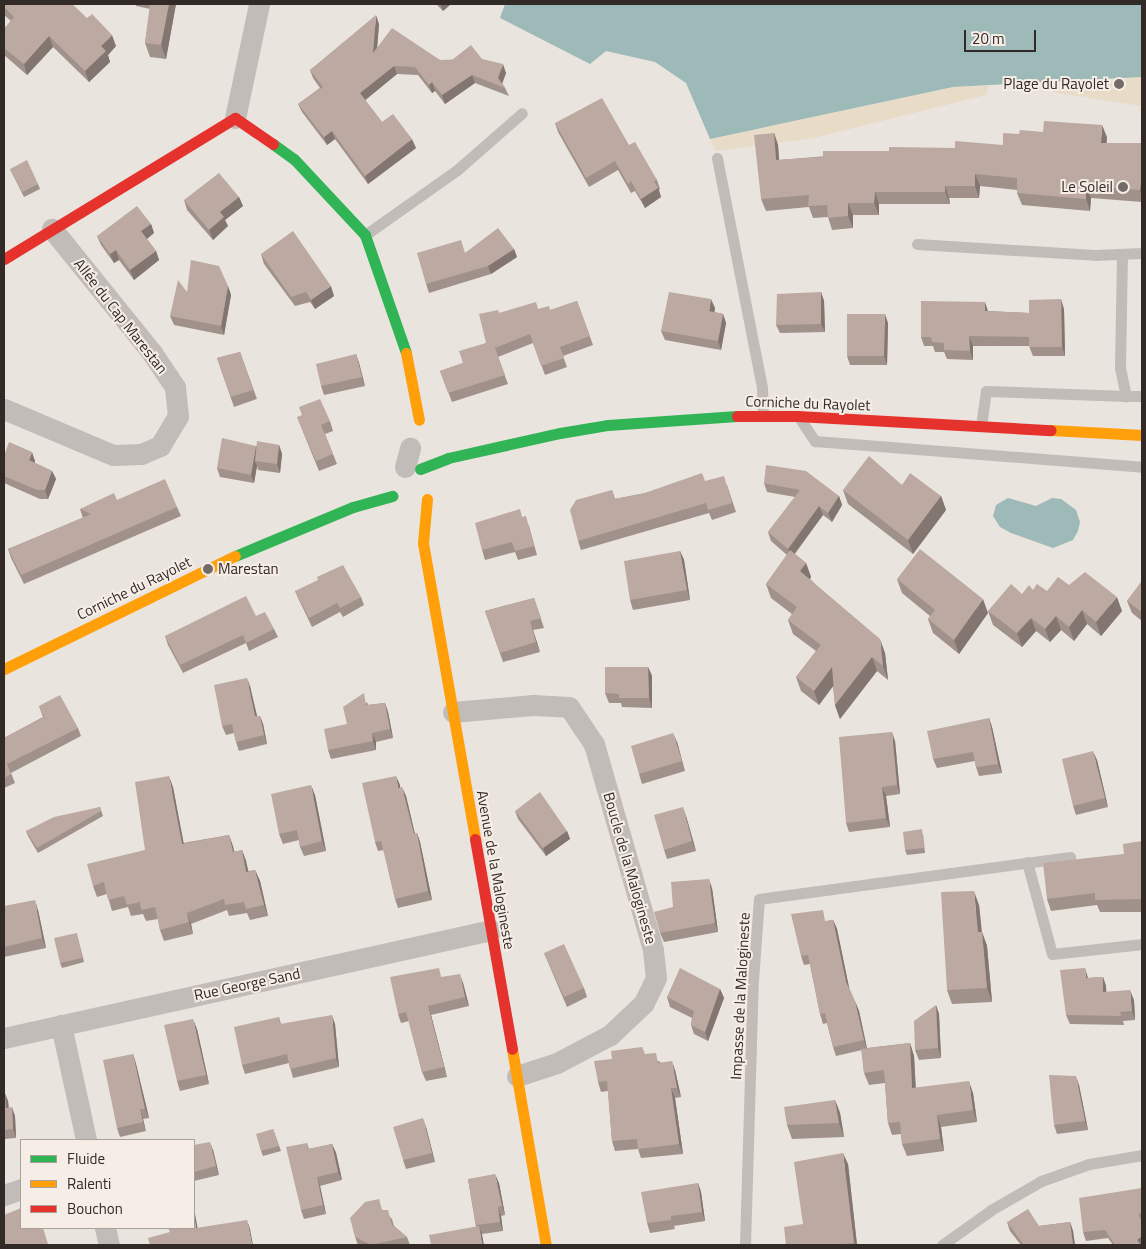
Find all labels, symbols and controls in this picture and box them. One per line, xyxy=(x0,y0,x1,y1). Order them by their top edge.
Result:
scale bar xyxy=(966,20,1038,52)
text: 20 m xyxy=(972,27,1005,50)
place label: Plage du Rayolet xyxy=(1003,75,1109,93)
marker: Plage du Rayolet xyxy=(1113,78,1125,90)
place label: Le Soleil xyxy=(1061,178,1113,196)
marker: Le Soleil xyxy=(1117,181,1129,193)
street label: Allée du Cap Marestan xyxy=(71,255,171,377)
street label: Corniche du Rayolet xyxy=(745,392,871,414)
street label: Corniche du Rayolet xyxy=(74,552,194,624)
place label: Marestan xyxy=(218,560,279,578)
marker: Marestan xyxy=(202,563,214,575)
street label: Avenue de la Malogineste xyxy=(473,789,519,951)
street label: Boucle de la Malogineste xyxy=(600,790,660,946)
street label: Impasse de la Malogineste xyxy=(727,912,753,1080)
street label: Rue George Sand xyxy=(192,964,302,1004)
legend xyxy=(20,1139,195,1229)
text: Fluide xyxy=(67,1147,105,1170)
text: Ralenti xyxy=(67,1172,111,1195)
text: Bouchon xyxy=(67,1197,123,1220)

